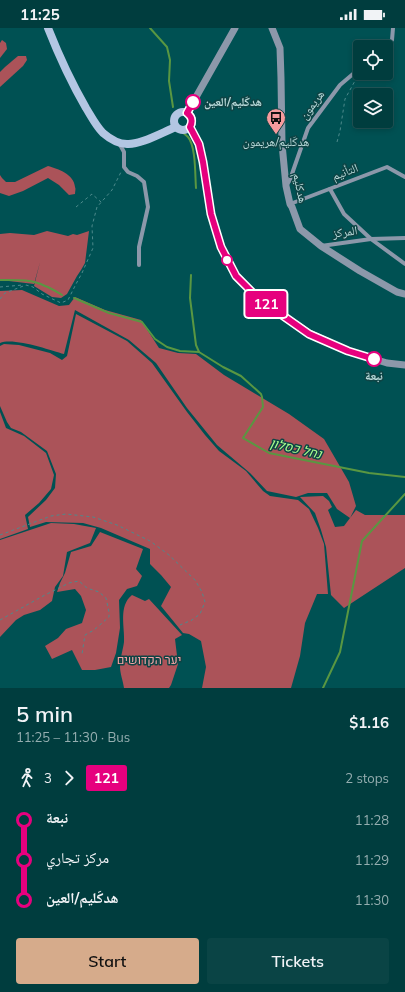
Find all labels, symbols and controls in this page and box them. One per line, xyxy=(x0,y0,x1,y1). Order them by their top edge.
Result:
text: 11:25 xyxy=(20,5,60,24)
map controls xyxy=(353,40,393,128)
button: locate xyxy=(353,40,393,80)
street label: هريمون xyxy=(296,87,327,122)
button: layers xyxy=(353,88,393,128)
marker: هدكَليم/العين xyxy=(185,94,201,110)
place label: هدكَليم/العين xyxy=(204,94,262,110)
bus stop icon: هدكَليم/هريمون xyxy=(265,107,287,135)
place label: هدكَليم/هريمون xyxy=(243,134,309,150)
street label: التأنيم xyxy=(330,160,360,184)
street label: هدكليم xyxy=(289,171,311,205)
street label: المركز xyxy=(330,222,359,241)
unlabelled marker xyxy=(221,254,233,266)
line badge: 121 xyxy=(243,291,289,317)
text: 121 xyxy=(253,295,279,313)
marker: نبعة xyxy=(366,351,382,367)
place label: نبعة xyxy=(365,368,383,383)
water label: נחל כסלון xyxy=(269,434,324,462)
park label: יער הקדושים xyxy=(117,652,181,667)
text: 5 min xyxy=(16,700,73,728)
text: $1.16 xyxy=(349,713,389,732)
text: 11:25 – 11:30 · Bus xyxy=(16,729,130,745)
icon: walk xyxy=(16,767,38,789)
icon: forward xyxy=(58,767,80,789)
text: 121 xyxy=(94,769,119,787)
text: 3 xyxy=(44,770,52,786)
text: 2 stops xyxy=(345,770,389,786)
text: نبعة xyxy=(46,808,68,827)
text: 11:28 xyxy=(355,812,389,828)
text: مركز تجاري xyxy=(46,848,109,867)
text: 11:29 xyxy=(355,852,389,868)
text: هدكَليم/العين xyxy=(46,888,118,907)
text: 11:30 xyxy=(355,892,389,908)
button: Start xyxy=(16,938,199,984)
button: Tickets xyxy=(207,938,389,984)

